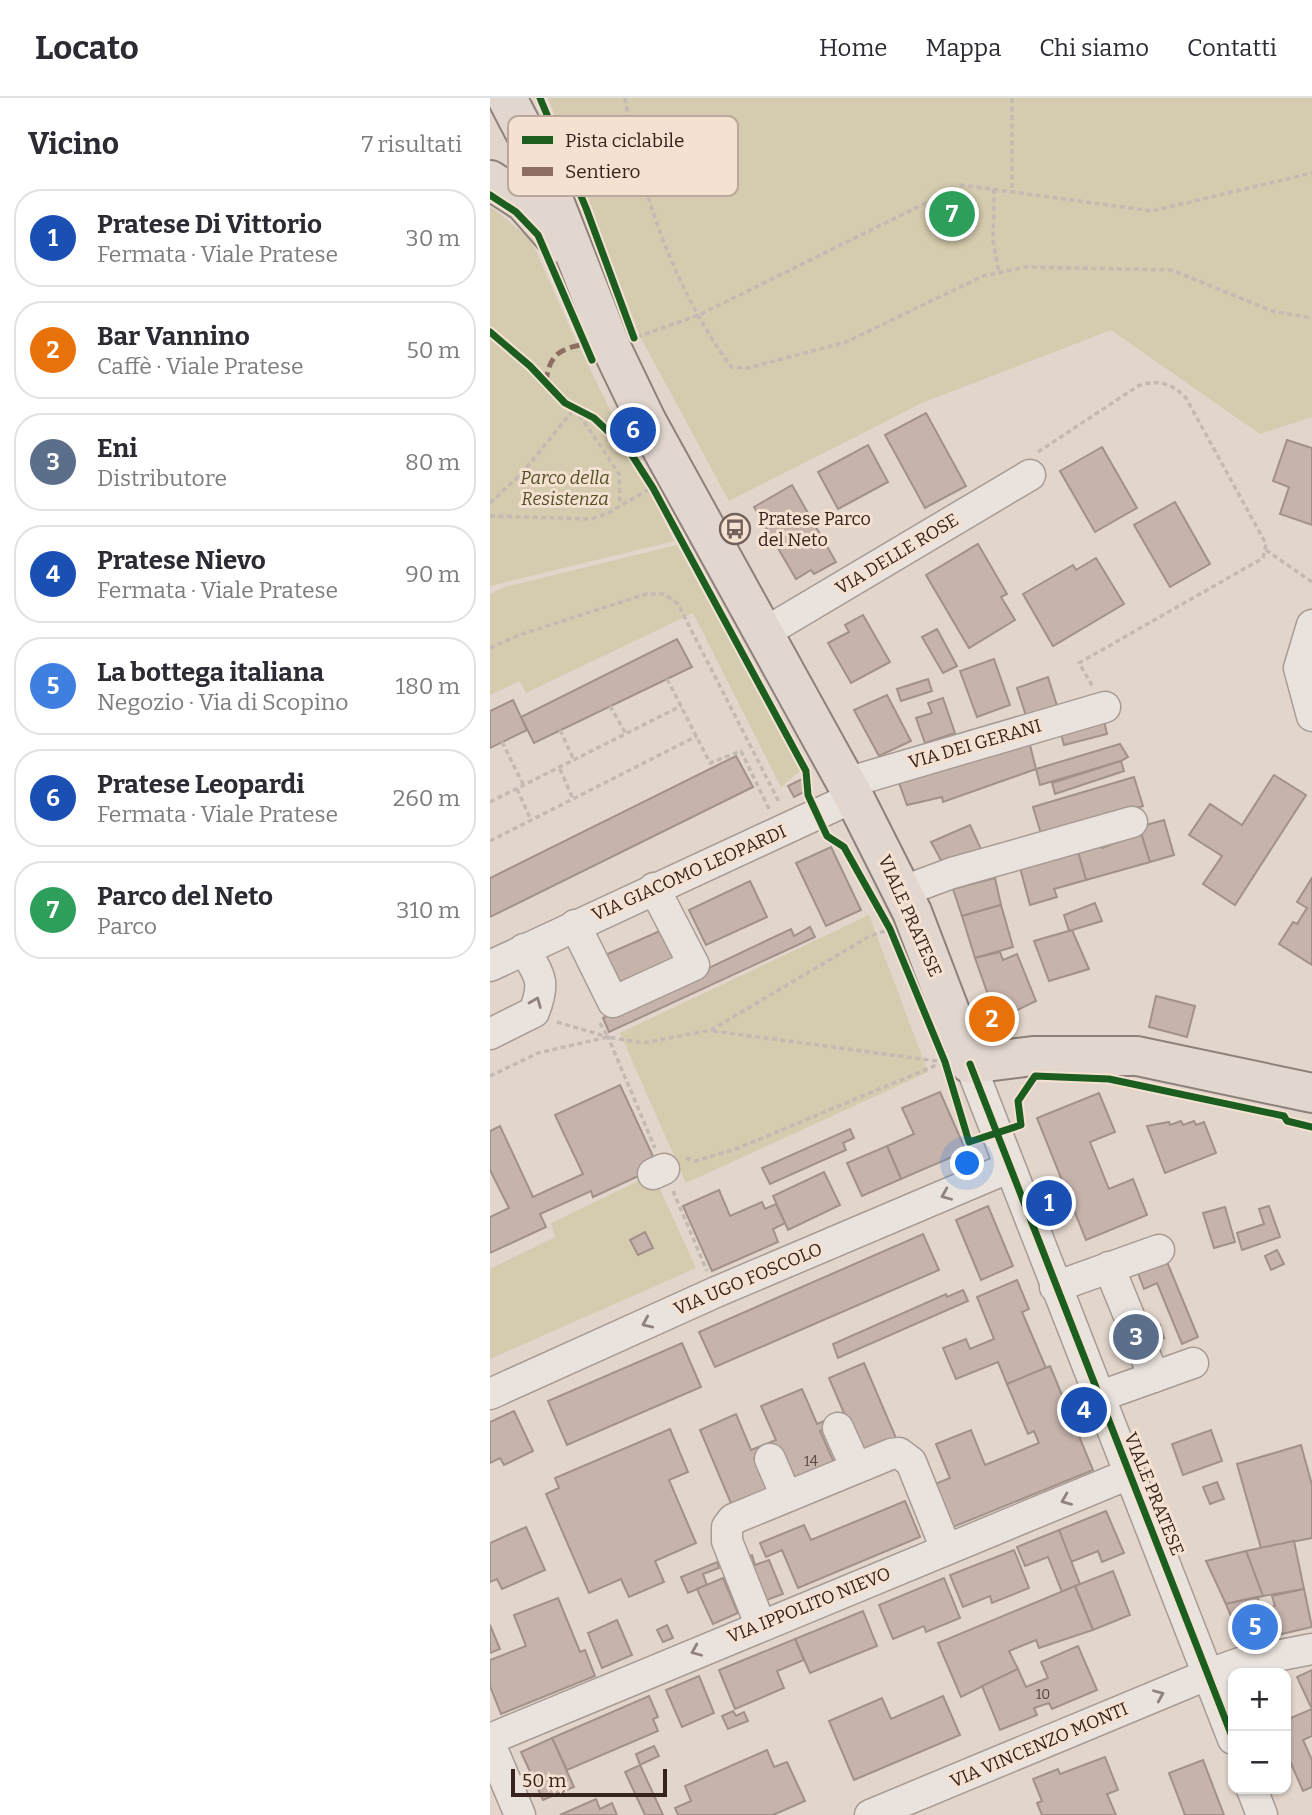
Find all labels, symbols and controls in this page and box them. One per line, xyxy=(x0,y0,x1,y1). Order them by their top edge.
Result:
text: Locato xyxy=(35,28,139,68)
text: Home xyxy=(819,34,887,62)
text: Mappa xyxy=(925,34,1001,62)
text: Chi siamo xyxy=(1039,34,1149,62)
text: Contatti xyxy=(1187,34,1277,62)
legend xyxy=(508,116,738,196)
text: Vicino xyxy=(28,126,119,162)
text: Pista ciclabile xyxy=(565,129,684,152)
text: 7 risultati xyxy=(361,130,462,158)
text: Sentiero xyxy=(565,160,640,183)
pin: 7 xyxy=(929,188,975,240)
text: Pratese Di Vittorio xyxy=(97,209,322,240)
text: 1 xyxy=(48,224,58,252)
text: 30 m xyxy=(406,224,460,252)
text: Fermata · Viale Pratese xyxy=(97,240,338,268)
text: Bar Vannino xyxy=(97,321,250,352)
text: 2 xyxy=(47,336,59,364)
text: 50 m xyxy=(406,336,460,364)
text: Caffè · Viale Pratese xyxy=(97,352,304,380)
pin: 6 xyxy=(610,404,656,456)
text: Eni xyxy=(97,433,138,464)
text: 3 xyxy=(46,448,60,476)
text: 80 m xyxy=(405,448,460,476)
text: Distributore xyxy=(97,464,227,492)
park label: Parco della Resistenza xyxy=(520,467,610,510)
place label: Pratese Parco del Neto xyxy=(758,508,871,551)
street label: VIA DELLE ROSE xyxy=(832,509,962,599)
bus stop icon: Pratese Parco del Neto xyxy=(718,512,752,546)
text: Pratese Nievo xyxy=(97,545,266,576)
text: 4 xyxy=(46,560,60,588)
text: 90 m xyxy=(405,560,460,588)
text: Fermata · Viale Pratese xyxy=(97,576,338,604)
text: La bottega italiana xyxy=(97,657,324,688)
text: 5 xyxy=(47,672,59,700)
text: 180 m xyxy=(396,672,460,700)
text: Negozio · Via di Scopino xyxy=(97,688,349,716)
street label: VIA DEI GERANI xyxy=(906,715,1044,773)
text: Pratese Leopardi xyxy=(97,769,304,800)
text: 6 xyxy=(46,784,60,812)
text: 260 m xyxy=(393,784,460,812)
text: Fermata · Viale Pratese xyxy=(97,800,338,828)
street label: VIA GIACOMO LEOPARDI xyxy=(588,820,790,926)
street label: VIALE PRATESE xyxy=(873,852,947,980)
text: Parco del Neto xyxy=(97,881,273,912)
text: 7 xyxy=(47,896,59,924)
text: 310 m xyxy=(396,896,460,924)
text: Parco xyxy=(97,912,157,940)
pin: 2 xyxy=(969,993,1015,1045)
one-way arrow xyxy=(528,997,542,1009)
your location xyxy=(950,1146,984,1180)
pin: 1 xyxy=(1026,1177,1072,1229)
one-way arrow xyxy=(940,1186,952,1200)
street label: VIA UGO FOSCOLO xyxy=(671,1238,825,1320)
pin: 3 xyxy=(1113,1311,1159,1363)
one-way arrow xyxy=(641,1315,654,1329)
pin: 4 xyxy=(1061,1384,1107,1436)
street label: VIALE PRATESE xyxy=(1119,1429,1189,1559)
house number: 14 xyxy=(804,1453,818,1470)
one-way arrow xyxy=(1060,1491,1072,1505)
street label: VIA IPPOLITO NIEVO xyxy=(724,1562,894,1648)
pin: 5 xyxy=(1232,1601,1278,1653)
one-way arrow xyxy=(691,1643,704,1657)
map controls xyxy=(1228,1668,1291,1794)
button: + xyxy=(1228,1668,1291,1731)
house number: 10 xyxy=(1036,1686,1050,1703)
one-way arrow xyxy=(1152,1689,1165,1703)
street label: VIA VINCENZO MONTI xyxy=(947,1698,1131,1792)
button: − xyxy=(1228,1731,1291,1794)
scale bar xyxy=(511,1766,667,1798)
text: 50 m xyxy=(522,1769,566,1792)

